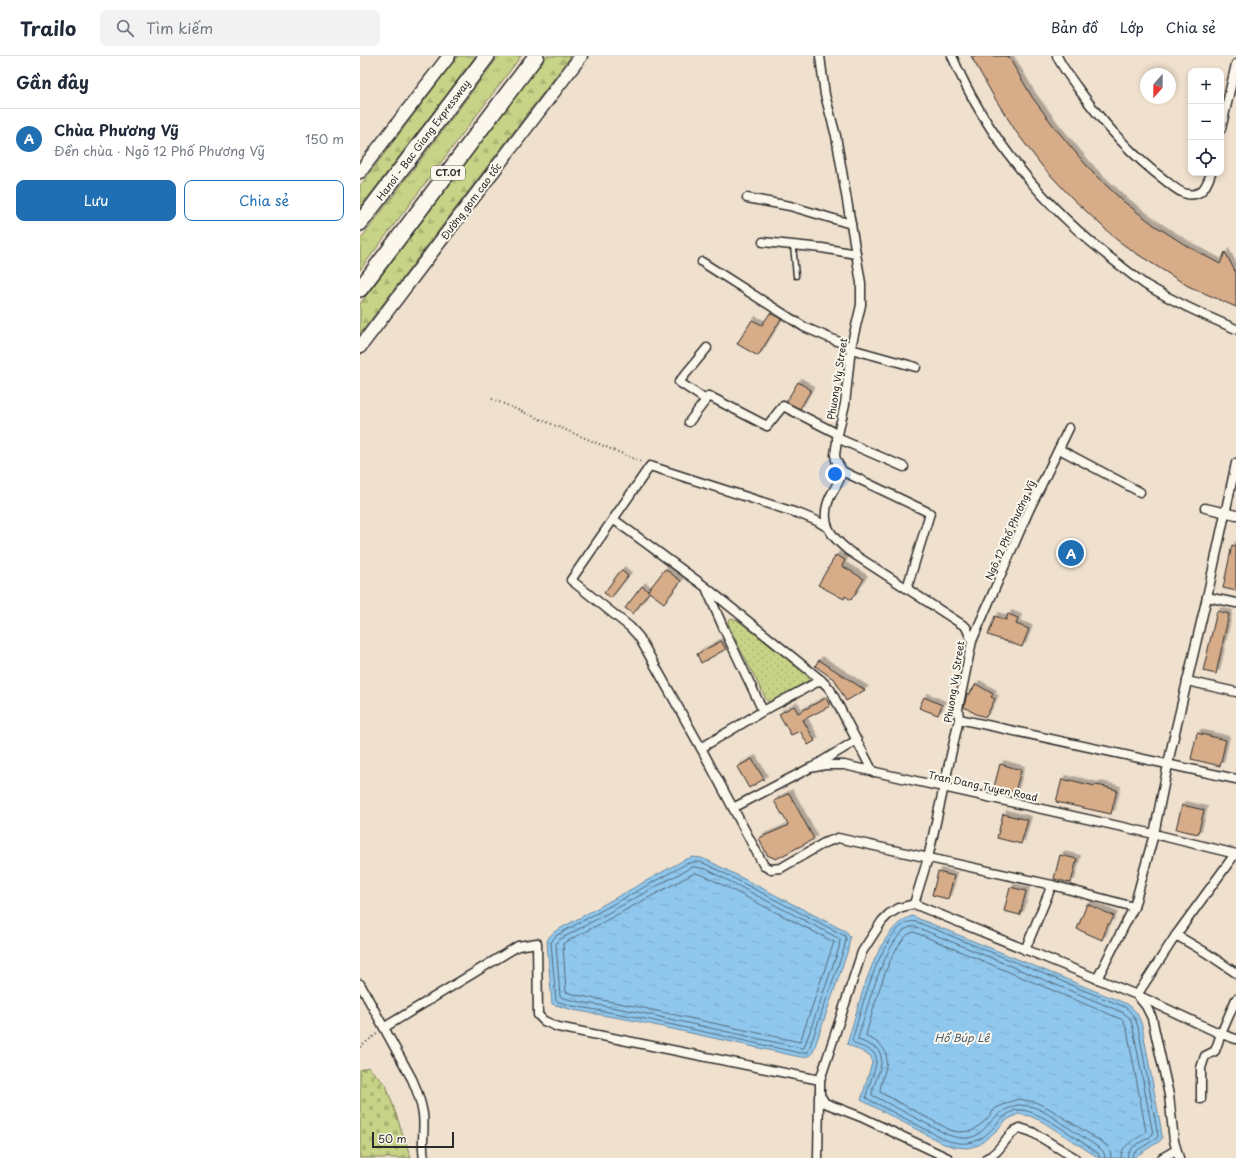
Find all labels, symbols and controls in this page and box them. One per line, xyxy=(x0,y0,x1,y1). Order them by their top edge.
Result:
search box xyxy=(100,10,380,46)
text: Trailo xyxy=(20,14,76,42)
text: Tìm kiếm xyxy=(146,16,213,39)
icon: search xyxy=(114,17,136,39)
text: Bản đồ xyxy=(1051,17,1098,38)
text: Lớp xyxy=(1120,17,1144,38)
text: Chia sẻ xyxy=(1166,17,1216,38)
north arrow xyxy=(1140,68,1176,104)
map controls xyxy=(1188,68,1224,176)
button: + xyxy=(1188,68,1224,104)
text: Gần đây xyxy=(16,69,89,95)
street label: Hanoi - Bac Giang Expressway xyxy=(372,76,474,204)
button: − xyxy=(1188,104,1224,140)
text: Chùa Phương Vỹ xyxy=(54,118,179,141)
text: A xyxy=(24,129,34,148)
text: 150 m xyxy=(305,129,344,148)
button: locate xyxy=(1188,140,1224,176)
text: Đền chùa · Ngõ 12 Phố Phương Vỹ xyxy=(54,141,265,160)
street label: Đường gom cao tốc xyxy=(437,159,505,242)
road number: CT.01 xyxy=(431,166,465,180)
button: Lưu xyxy=(16,180,176,221)
button: Chia sẻ xyxy=(184,180,344,221)
street label: Phuong Vy Street xyxy=(823,337,850,421)
your location xyxy=(825,464,845,484)
street label: Ngõ 12 Phố Phương Vỹ xyxy=(981,477,1039,582)
pin: A xyxy=(1058,538,1084,568)
street label: Phuong Vy Street xyxy=(940,640,967,724)
street label: Tran Dang Tuyen Road xyxy=(927,767,1039,804)
water label: Hồ Búp Lê xyxy=(935,1029,991,1046)
scale bar xyxy=(372,1130,454,1149)
text: 50 m xyxy=(378,1130,407,1147)

